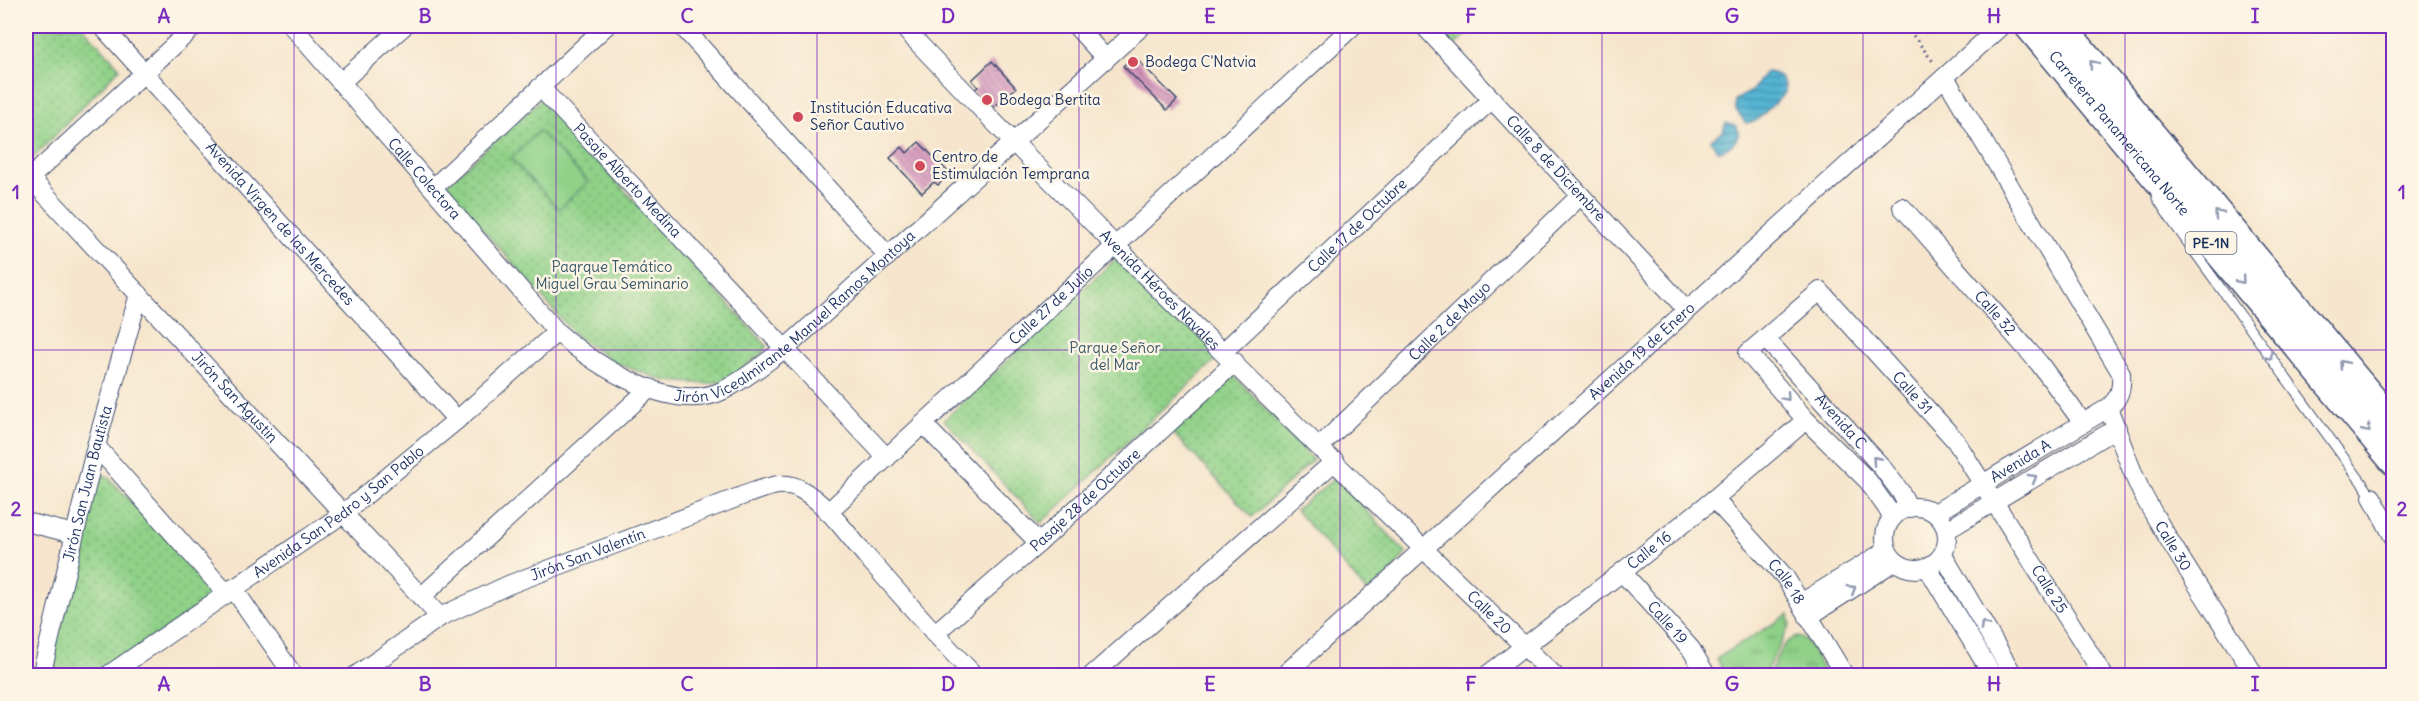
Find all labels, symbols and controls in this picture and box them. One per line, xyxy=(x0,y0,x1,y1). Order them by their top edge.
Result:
text: A xyxy=(158,3,171,28)
text: B xyxy=(418,3,432,28)
text: C xyxy=(680,3,694,28)
text: D xyxy=(941,3,955,28)
text: E xyxy=(1204,3,1216,28)
text: F xyxy=(1465,3,1477,28)
text: G xyxy=(1725,3,1739,28)
text: H xyxy=(1987,3,2001,28)
text: I xyxy=(2251,3,2260,28)
street label: Carretera Panamericana Norte xyxy=(2045,47,2194,219)
place label: Bodega C'Natvia xyxy=(1145,52,1257,71)
marker: Bodega C'Natvia xyxy=(1126,55,1140,69)
one-way arrow xyxy=(2090,60,2101,71)
place label: Bodega Bertita xyxy=(999,90,1101,109)
marker: Bodega Bertita xyxy=(980,93,994,107)
place label: Institución Educativa Señor Cautivo xyxy=(810,98,953,134)
marker: Institución Educativa Señor Cautivo xyxy=(791,110,805,124)
street label: Calle 8 de Diciembre xyxy=(1502,111,1610,225)
street label: Pasaje Alberto Medina xyxy=(570,119,686,242)
street label: Calle Colectora xyxy=(384,134,465,223)
street label: Avenida Virgen de las Mercedes xyxy=(202,138,359,309)
place label: Centro de Estimulación Temprana xyxy=(932,147,1090,183)
marker: Centro de Estimulación Temprana xyxy=(913,159,927,173)
street label: Calle 17 de Octubre xyxy=(1303,174,1411,276)
text: 1 xyxy=(12,179,20,204)
text: 1 xyxy=(2398,179,2406,204)
one-way arrow xyxy=(2214,210,2225,221)
street label: Avenida Héroes Navales xyxy=(1096,225,1224,354)
street label: Jirón Vicealmirante Manuel Ramos Montoya xyxy=(673,226,919,406)
road number: PE-1N xyxy=(2186,232,2236,254)
park label: Paqrque Temático Miguel Grau Seminario xyxy=(535,257,689,293)
street label: Calle 27 de Julio xyxy=(1005,261,1097,349)
one-way arrow xyxy=(2234,273,2245,284)
street label: Calle 2 de Mayo xyxy=(1404,277,1494,365)
street label: Calle 32 xyxy=(1971,286,2020,339)
street label: Avenida 19 de Enero xyxy=(1584,298,1698,404)
park label: Parque Señor del Mar xyxy=(1069,338,1161,374)
street label: Jirón San Agustin xyxy=(188,347,282,447)
one-way arrow xyxy=(2262,349,2273,360)
one-way arrow xyxy=(2339,360,2350,371)
street label: Calle 31 xyxy=(1889,367,1937,418)
street label: Avenida C xyxy=(1811,389,1871,453)
one-way arrow xyxy=(1779,390,1790,401)
street label: Jirón San Juan Bautista xyxy=(59,403,116,563)
one-way arrow xyxy=(2359,422,2370,433)
street label: Avenida A xyxy=(1986,435,2054,486)
street label: Avenida San Pedro y San Pablo xyxy=(249,441,428,582)
street label: Pasaje 28 de Octubre xyxy=(1026,444,1144,556)
one-way arrow xyxy=(1872,456,1883,467)
one-way arrow xyxy=(2027,474,2037,486)
text: 2 xyxy=(11,496,22,521)
text: 2 xyxy=(2397,496,2408,521)
street label: Calle 30 xyxy=(2151,517,2196,574)
street label: Jirón San Valentín xyxy=(527,524,648,585)
street label: Calle 16 xyxy=(1623,527,1675,573)
street label: Calle 18 xyxy=(1764,555,1809,608)
street label: Calle 25 xyxy=(2027,561,2072,617)
one-way arrow xyxy=(1845,585,1856,596)
street label: Calle 20 xyxy=(1463,586,1516,638)
street label: Calle 19 xyxy=(1644,597,1692,648)
one-way arrow xyxy=(1980,621,1991,631)
text: A xyxy=(158,671,171,696)
text: B xyxy=(418,671,432,696)
text: C xyxy=(680,671,694,696)
text: D xyxy=(941,671,955,696)
text: E xyxy=(1204,671,1216,696)
text: F xyxy=(1465,671,1477,696)
text: G xyxy=(1725,671,1739,696)
text: H xyxy=(1987,671,2001,696)
text: I xyxy=(2251,671,2260,696)

